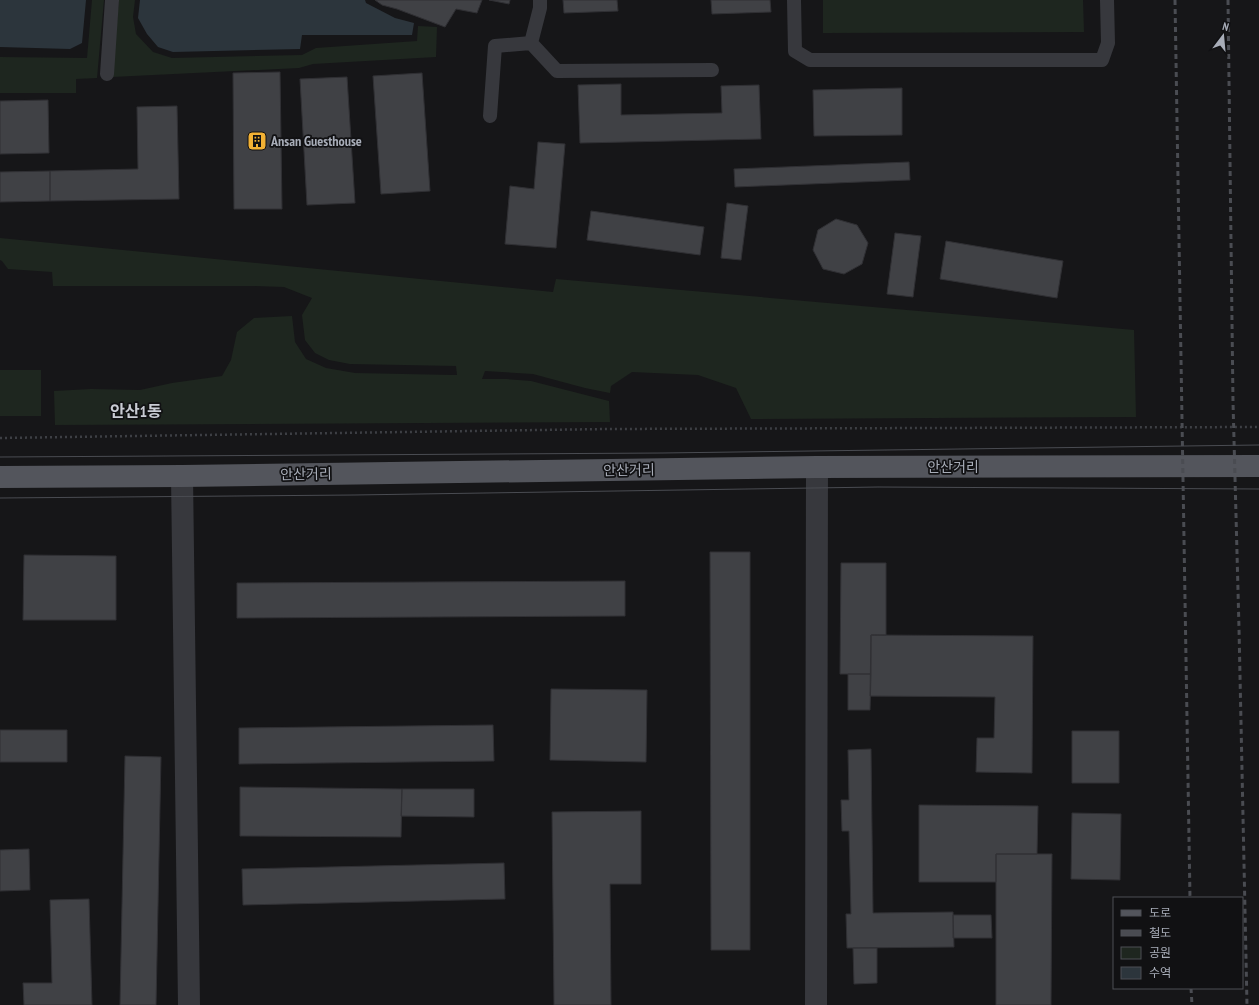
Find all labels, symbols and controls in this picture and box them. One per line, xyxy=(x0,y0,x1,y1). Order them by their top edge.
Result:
north arrow xyxy=(1203,16,1243,56)
text: N xyxy=(1221,19,1231,34)
building icon: Ansan Guesthouse xyxy=(246,130,268,152)
place label: Ansan Guesthouse xyxy=(270,132,362,150)
district label: 안산1동 xyxy=(110,401,162,421)
street label: 안산거리 xyxy=(927,458,979,476)
street label: 안산거리 xyxy=(603,461,655,479)
street label: 안산거리 xyxy=(280,465,332,483)
legend xyxy=(1113,897,1243,989)
text: 도로 xyxy=(1149,905,1171,920)
text: 철도 xyxy=(1149,925,1171,940)
text: 공원 xyxy=(1149,945,1171,960)
text: 수역 xyxy=(1149,965,1171,980)

